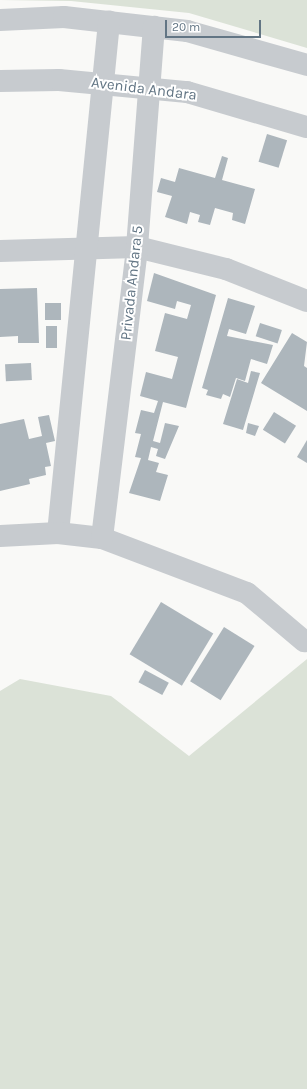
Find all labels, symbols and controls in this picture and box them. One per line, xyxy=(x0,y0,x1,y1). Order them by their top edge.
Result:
scale bar xyxy=(167,12,263,38)
text: 20 m xyxy=(172,20,200,34)
street label: Avenida Andara xyxy=(90,74,198,104)
street label: Privada Andara 5 xyxy=(117,225,147,341)

